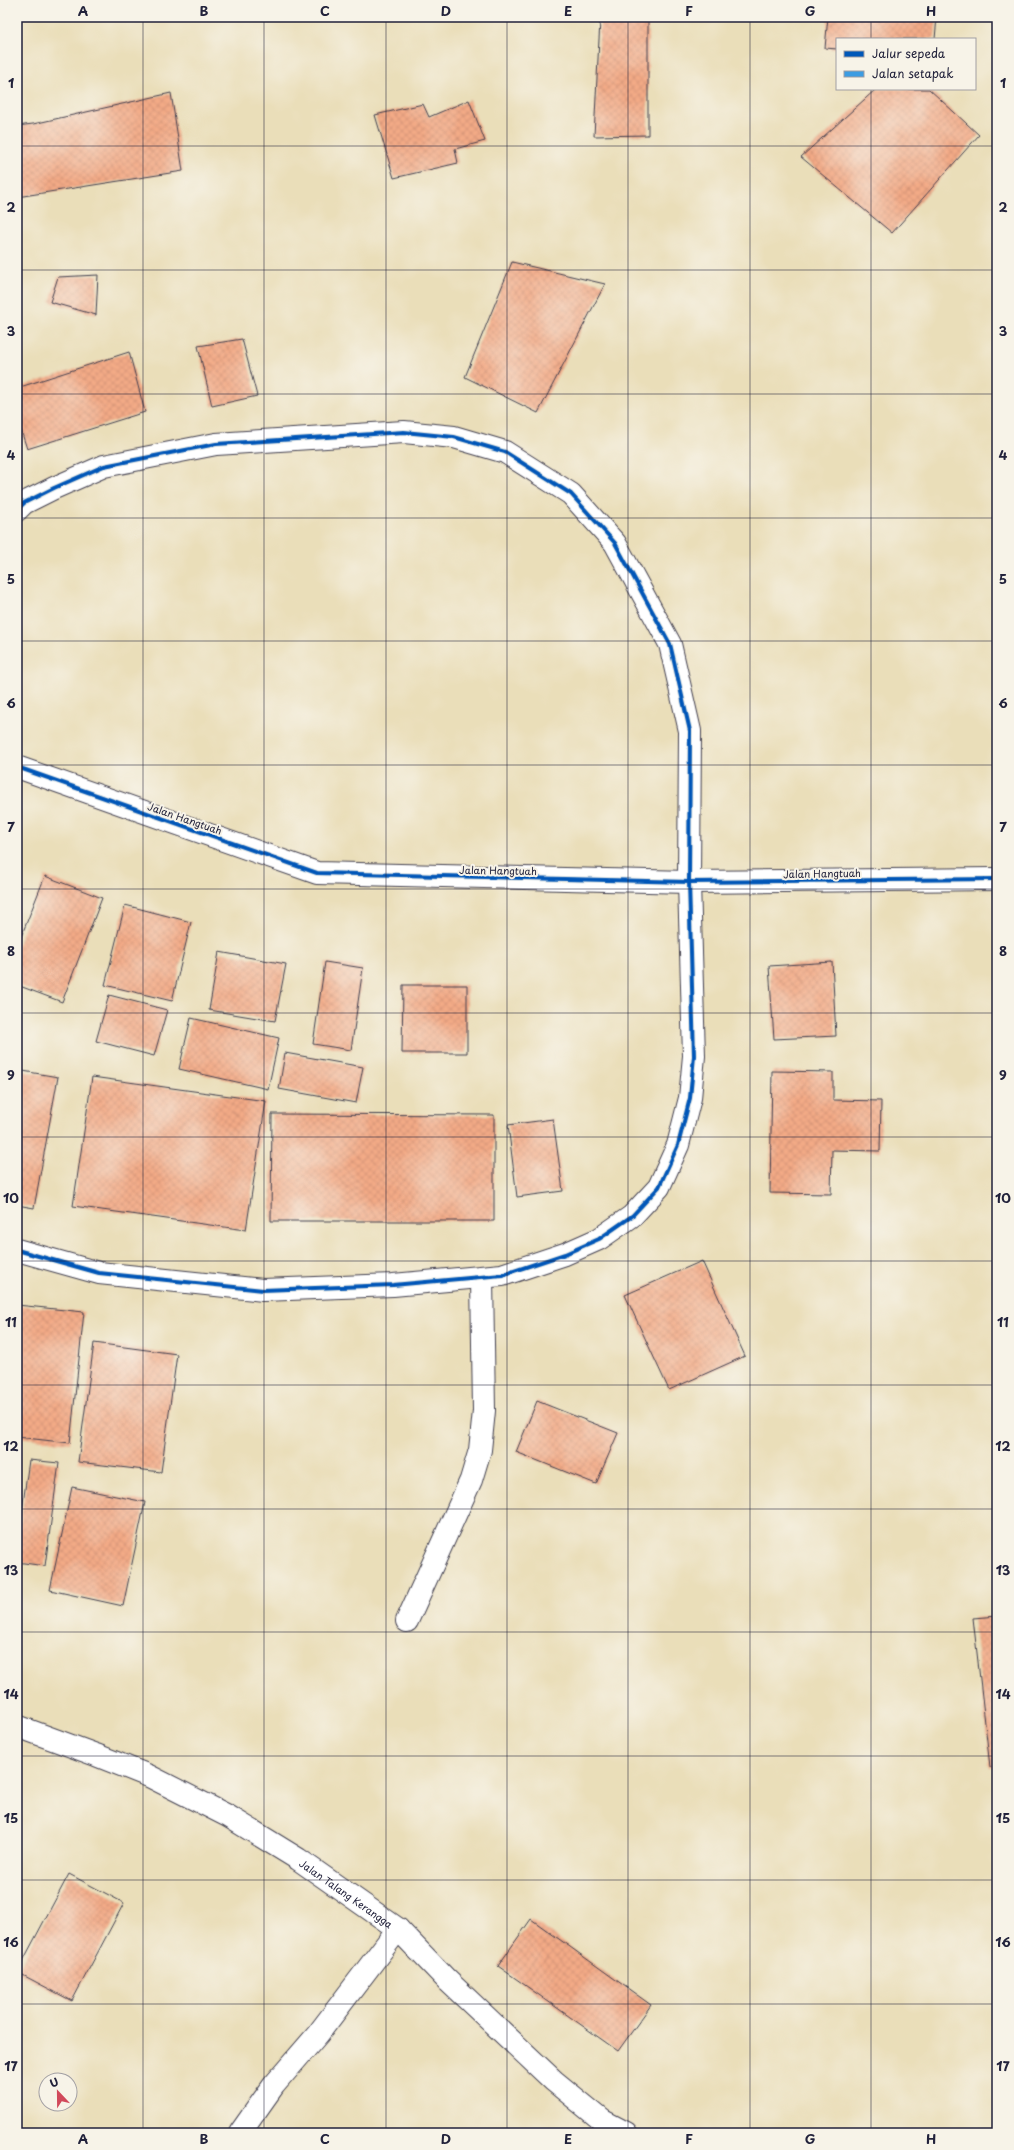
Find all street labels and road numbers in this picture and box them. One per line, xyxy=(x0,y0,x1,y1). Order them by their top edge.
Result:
street label: Jalan Hangtuah xyxy=(146,798,224,838)
street label: Jalan Hangtuah xyxy=(459,862,537,878)
street label: Jalan Hangtuah xyxy=(783,865,861,881)
street label: Jalan Talang Kerangga xyxy=(297,1855,396,1931)

